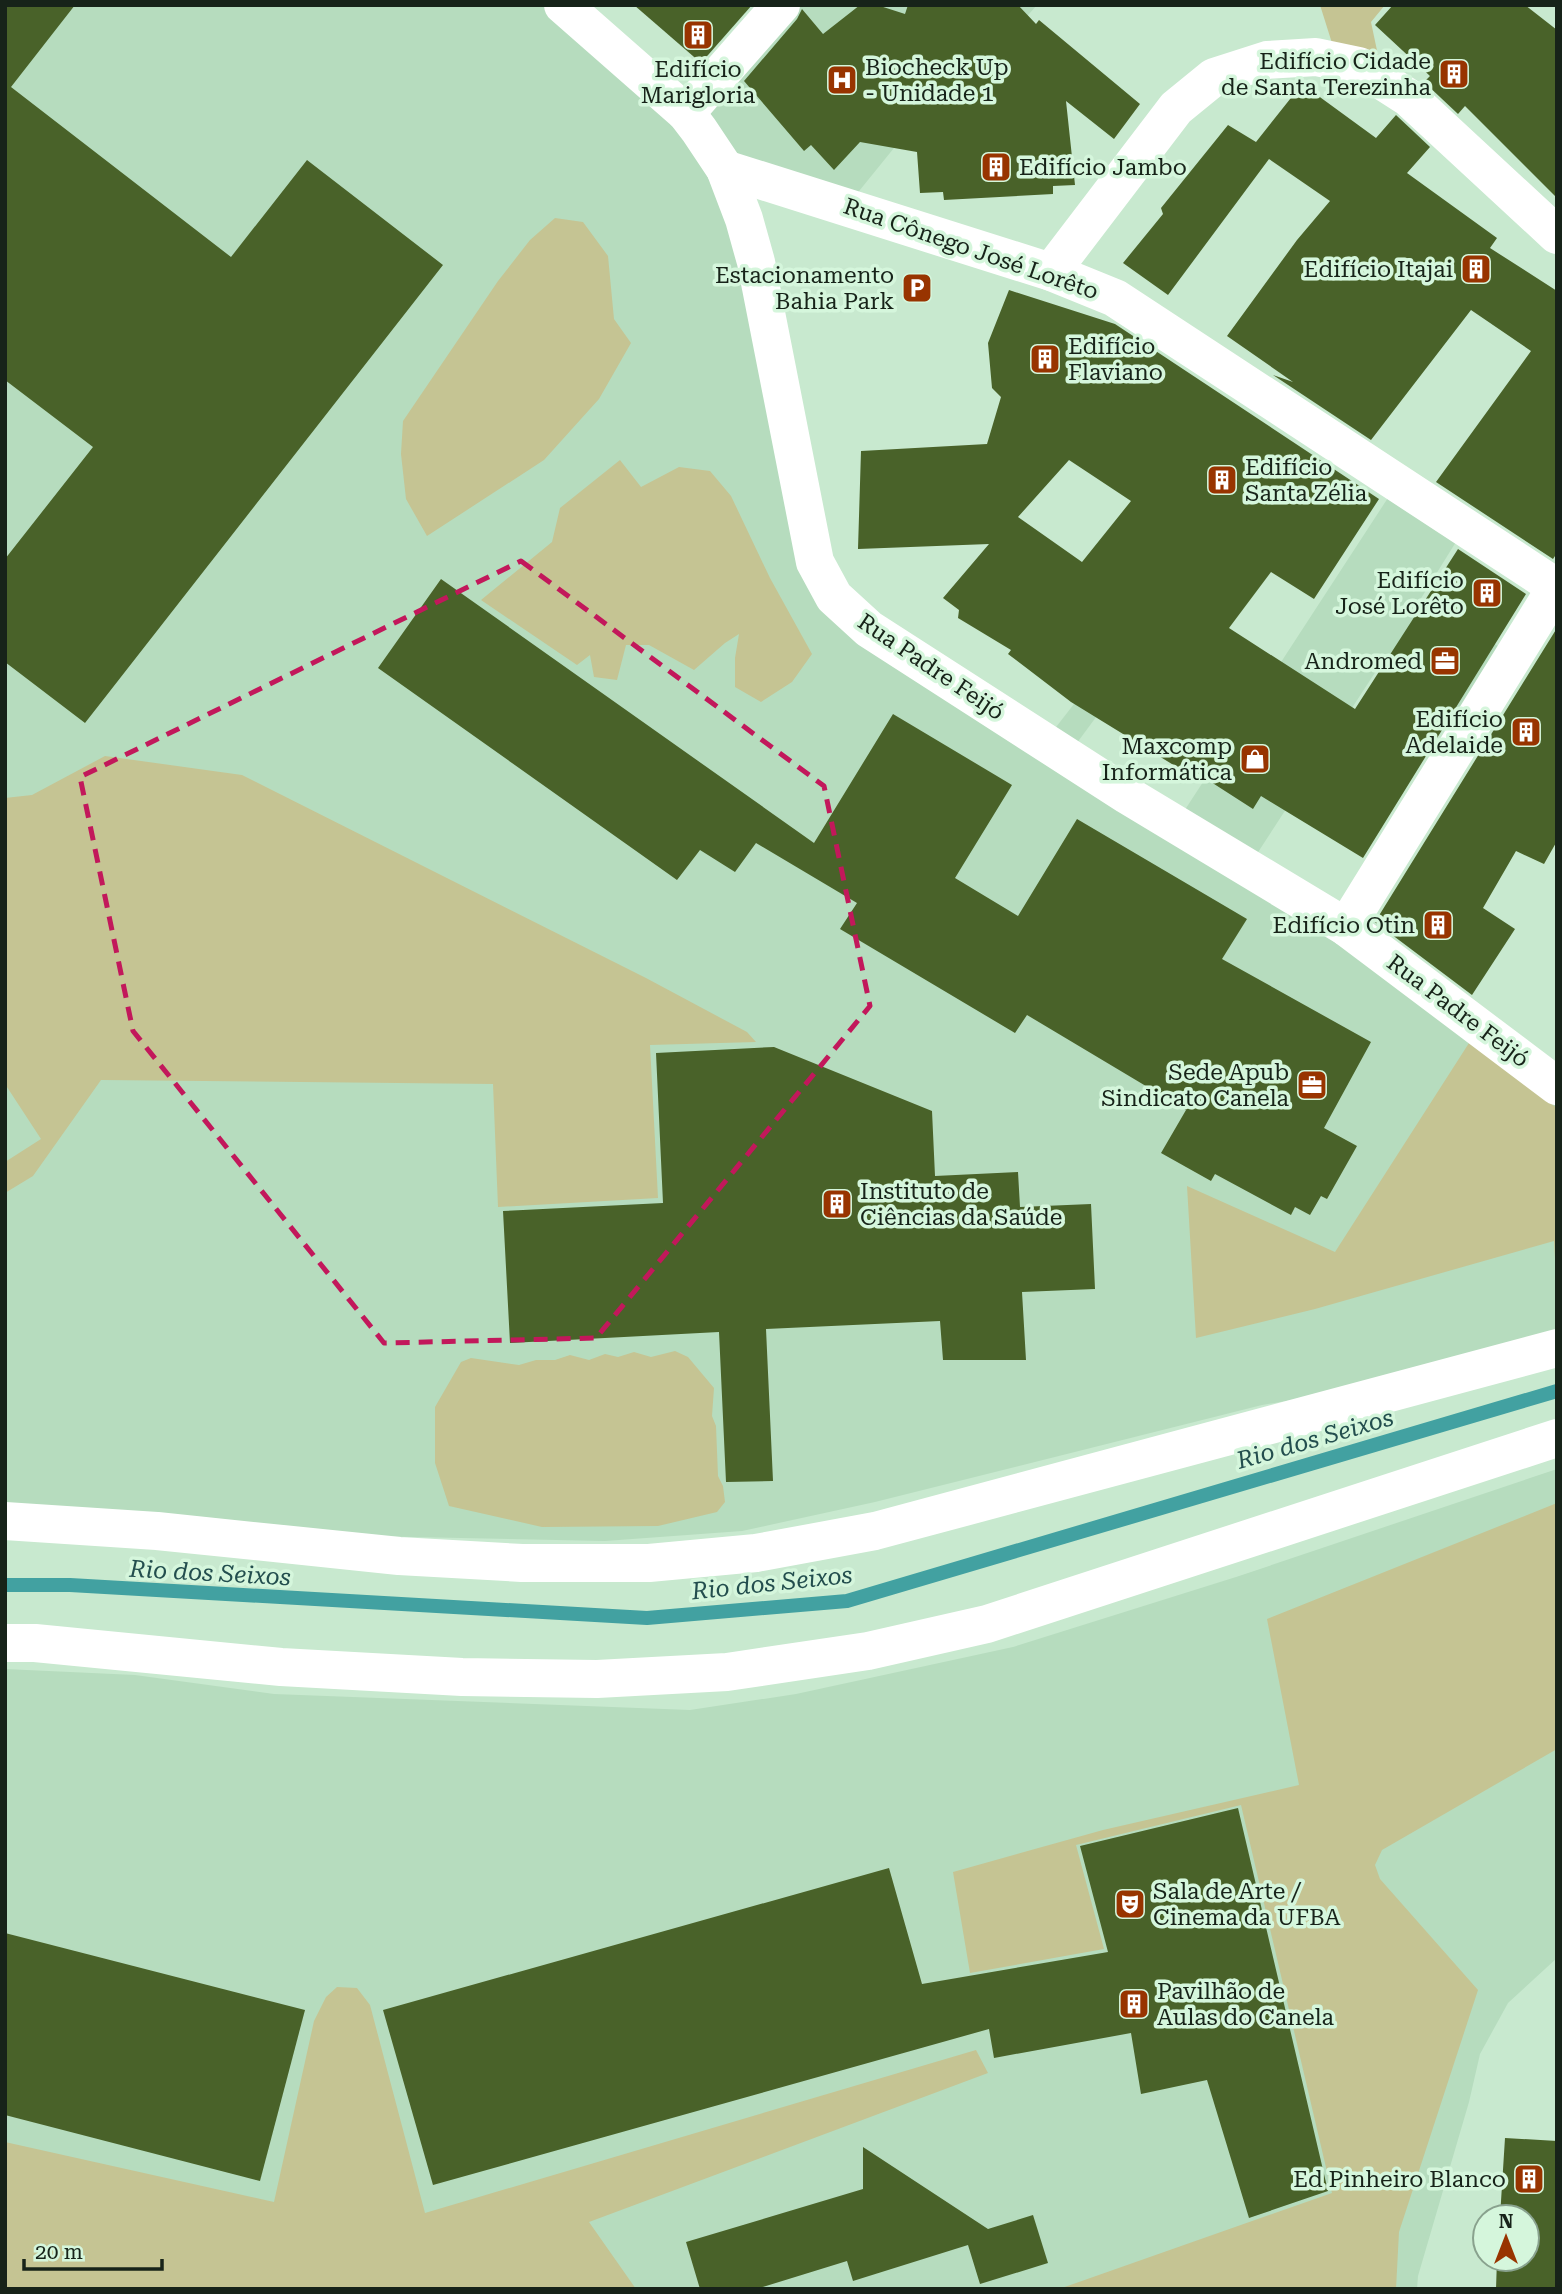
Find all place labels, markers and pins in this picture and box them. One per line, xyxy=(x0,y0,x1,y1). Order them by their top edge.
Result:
building icon: Edifício Marigloria xyxy=(681,18,715,52)
place label: Edifício Cidade de Santa Terezinha xyxy=(1221,48,1432,101)
place label: Biocheck Up - Unidade 1 xyxy=(865,54,1009,107)
place label: Edifício Marigloria xyxy=(641,56,756,109)
building icon: Edifício Cidade de Santa Terezinha xyxy=(1437,57,1471,91)
hospital icon: Biocheck Up - Unidade 1 xyxy=(825,63,859,97)
building icon: Edifício Jambo xyxy=(979,150,1013,184)
place label: Edifício Jambo xyxy=(1019,154,1187,181)
building icon: Edifício Itajai xyxy=(1459,252,1493,286)
place label: Edifício Itajai xyxy=(1304,256,1453,283)
place label: Estacionamento Bahia Park xyxy=(715,262,894,315)
parking icon: Estacionamento Bahia Park xyxy=(900,271,934,305)
place label: Edifício Flaviano xyxy=(1068,333,1163,386)
building icon: Edifício Flaviano xyxy=(1028,342,1062,376)
place label: Edifício Santa Zélia xyxy=(1245,454,1368,507)
building icon: Edifício Santa Zélia xyxy=(1205,463,1239,497)
place label: Edifício José Lorêto xyxy=(1335,567,1464,620)
building icon: Edifício José Lorêto xyxy=(1470,576,1504,610)
office icon: Andromed xyxy=(1428,644,1462,678)
place label: Andromed xyxy=(1305,648,1422,675)
place label: Edifício Adelaide xyxy=(1406,706,1503,759)
building icon: Edifício Adelaide xyxy=(1509,715,1543,749)
place label: Maxcomp Informática xyxy=(1102,733,1233,786)
shop icon: Maxcomp Informática xyxy=(1238,742,1272,776)
building icon: Edifício Otin xyxy=(1421,908,1455,942)
place label: Edifício Otin xyxy=(1273,912,1415,939)
place label: Sede Apub Sindicato Canela xyxy=(1101,1059,1290,1112)
office icon: Sede Apub Sindicato Canela xyxy=(1295,1068,1329,1102)
place label: Instituto de Ciências da Saúde xyxy=(860,1178,1062,1231)
building icon: Instituto de Ciências da Saúde xyxy=(820,1187,854,1221)
place label: Sala de Arte / Cinema da UFBA xyxy=(1153,1878,1341,1931)
theatre icon: Sala de Arte / Cinema da UFBA xyxy=(1113,1887,1147,1921)
place label: Pavilhão de Aulas do Canela xyxy=(1157,1978,1334,2031)
building icon: Pavilhão de Aulas do Canela xyxy=(1117,1987,1151,2021)
building icon: Ed Pinheiro Blanco xyxy=(1512,2162,1546,2196)
place label: Ed Pinheiro Blanco xyxy=(1293,2166,1506,2193)

